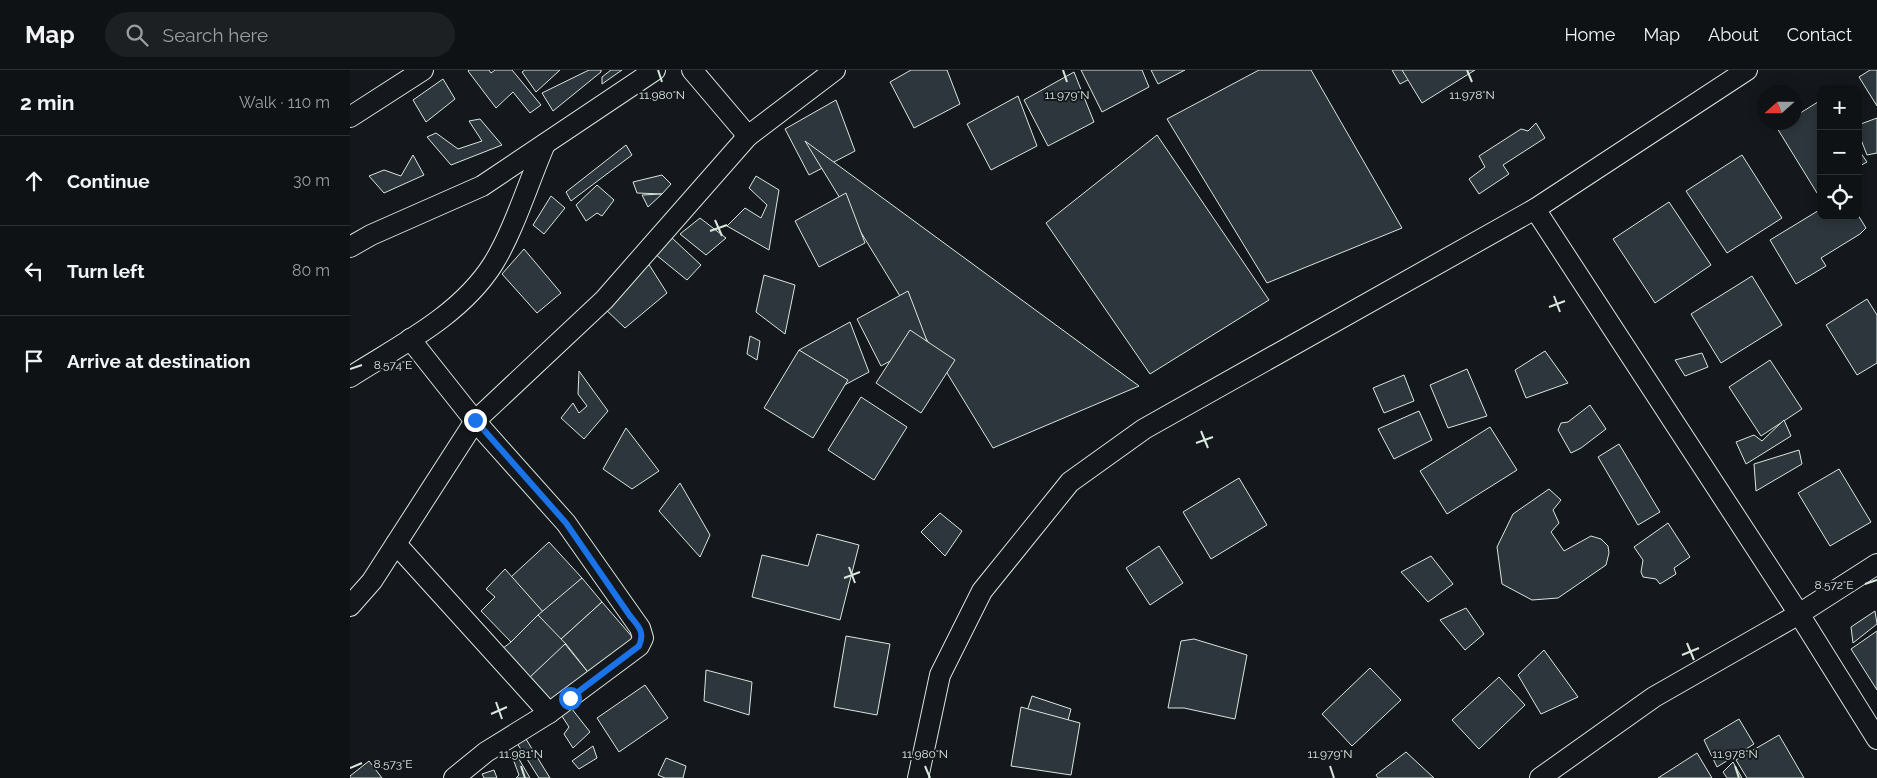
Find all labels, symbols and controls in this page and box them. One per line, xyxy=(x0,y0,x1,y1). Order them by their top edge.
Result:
search box xyxy=(105,12,455,57)
text: Map xyxy=(25,20,75,49)
icon: search xyxy=(123,21,151,49)
text: Search here xyxy=(163,24,268,46)
text: Home xyxy=(1564,24,1615,45)
text: Map xyxy=(1643,24,1680,45)
text: About xyxy=(1708,24,1759,45)
text: Contact xyxy=(1787,24,1852,45)
north arrow xyxy=(1757,85,1802,130)
map controls xyxy=(1817,85,1862,220)
button: + xyxy=(1817,85,1862,130)
text: 11.980°N xyxy=(639,88,685,102)
text: 11.979°N xyxy=(1045,88,1089,102)
text: 11.978°N xyxy=(1449,88,1495,102)
text: 2 min xyxy=(20,90,74,115)
text: Walk · 110 m xyxy=(239,93,330,112)
button: − xyxy=(1817,130,1862,175)
icon: ahead xyxy=(20,167,48,195)
text: Continue xyxy=(67,170,150,192)
text: 30 m xyxy=(293,171,330,190)
button: locate xyxy=(1817,175,1862,220)
icon: left xyxy=(20,257,48,285)
text: Turn left xyxy=(67,260,144,282)
text: 80 m xyxy=(292,261,330,280)
icon: arrive xyxy=(20,347,48,375)
text: Arrive at destination xyxy=(67,350,251,372)
text: 8.574°E xyxy=(374,358,412,372)
route end xyxy=(464,409,487,432)
text: 8.572°E xyxy=(1815,578,1853,592)
route start xyxy=(559,687,582,710)
text: 11.981°N xyxy=(499,747,543,761)
text: 11.980°N xyxy=(902,747,948,761)
text: 11.979°N xyxy=(1308,747,1352,761)
text: 11.978°N xyxy=(1712,747,1758,761)
text: 8.573°E xyxy=(374,757,412,771)

